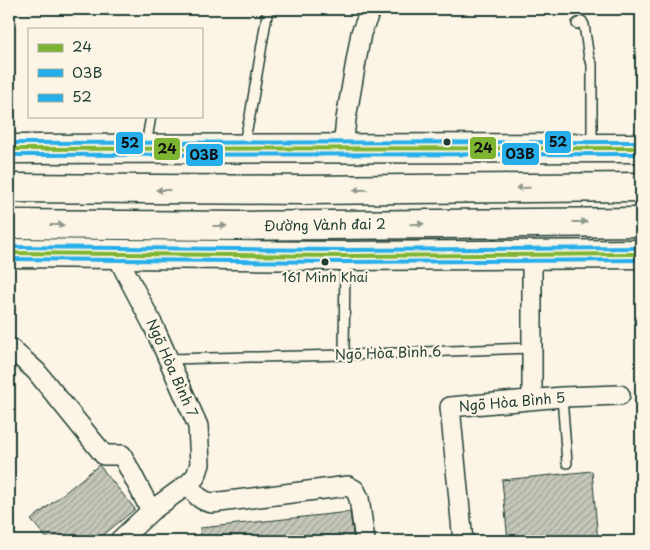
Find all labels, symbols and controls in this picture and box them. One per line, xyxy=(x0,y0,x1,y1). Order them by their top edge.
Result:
legend xyxy=(28,28,202,118)
text: 24 xyxy=(72,34,92,57)
text: 03B xyxy=(72,60,103,83)
text: 52 xyxy=(72,84,92,107)
line badge: 52 xyxy=(544,130,572,154)
line badge: 52 xyxy=(115,131,144,155)
text: 52 xyxy=(549,131,567,152)
text: 52 xyxy=(121,132,139,153)
line badge: 24 xyxy=(469,136,497,160)
line badge: 24 xyxy=(153,137,181,161)
unlabelled marker xyxy=(442,137,452,147)
text: 24 xyxy=(474,137,493,158)
text: 24 xyxy=(158,138,177,159)
line badge: 03B xyxy=(501,142,540,166)
line badge: 03B xyxy=(185,143,224,167)
text: 03B xyxy=(506,143,534,164)
text: 03B xyxy=(190,144,218,165)
one-way arrow xyxy=(514,184,530,192)
one-way arrow xyxy=(154,186,170,194)
one-way arrow xyxy=(352,186,368,194)
street label: Đường Vành đai 2 xyxy=(264,213,386,236)
one-way arrow xyxy=(572,218,588,226)
one-way arrow xyxy=(410,220,426,228)
one-way arrow xyxy=(50,221,66,229)
one-way arrow xyxy=(212,222,228,230)
marker: 161 Minh Khai xyxy=(320,257,330,267)
place label: 161 Minh Khai xyxy=(282,267,368,286)
street label: Ngõ Hòa Bình 7 xyxy=(141,315,204,420)
street label: Ngõ Hòa Bình 6 xyxy=(334,340,442,365)
street label: Ngõ Hòa Bình 5 xyxy=(458,386,566,417)

